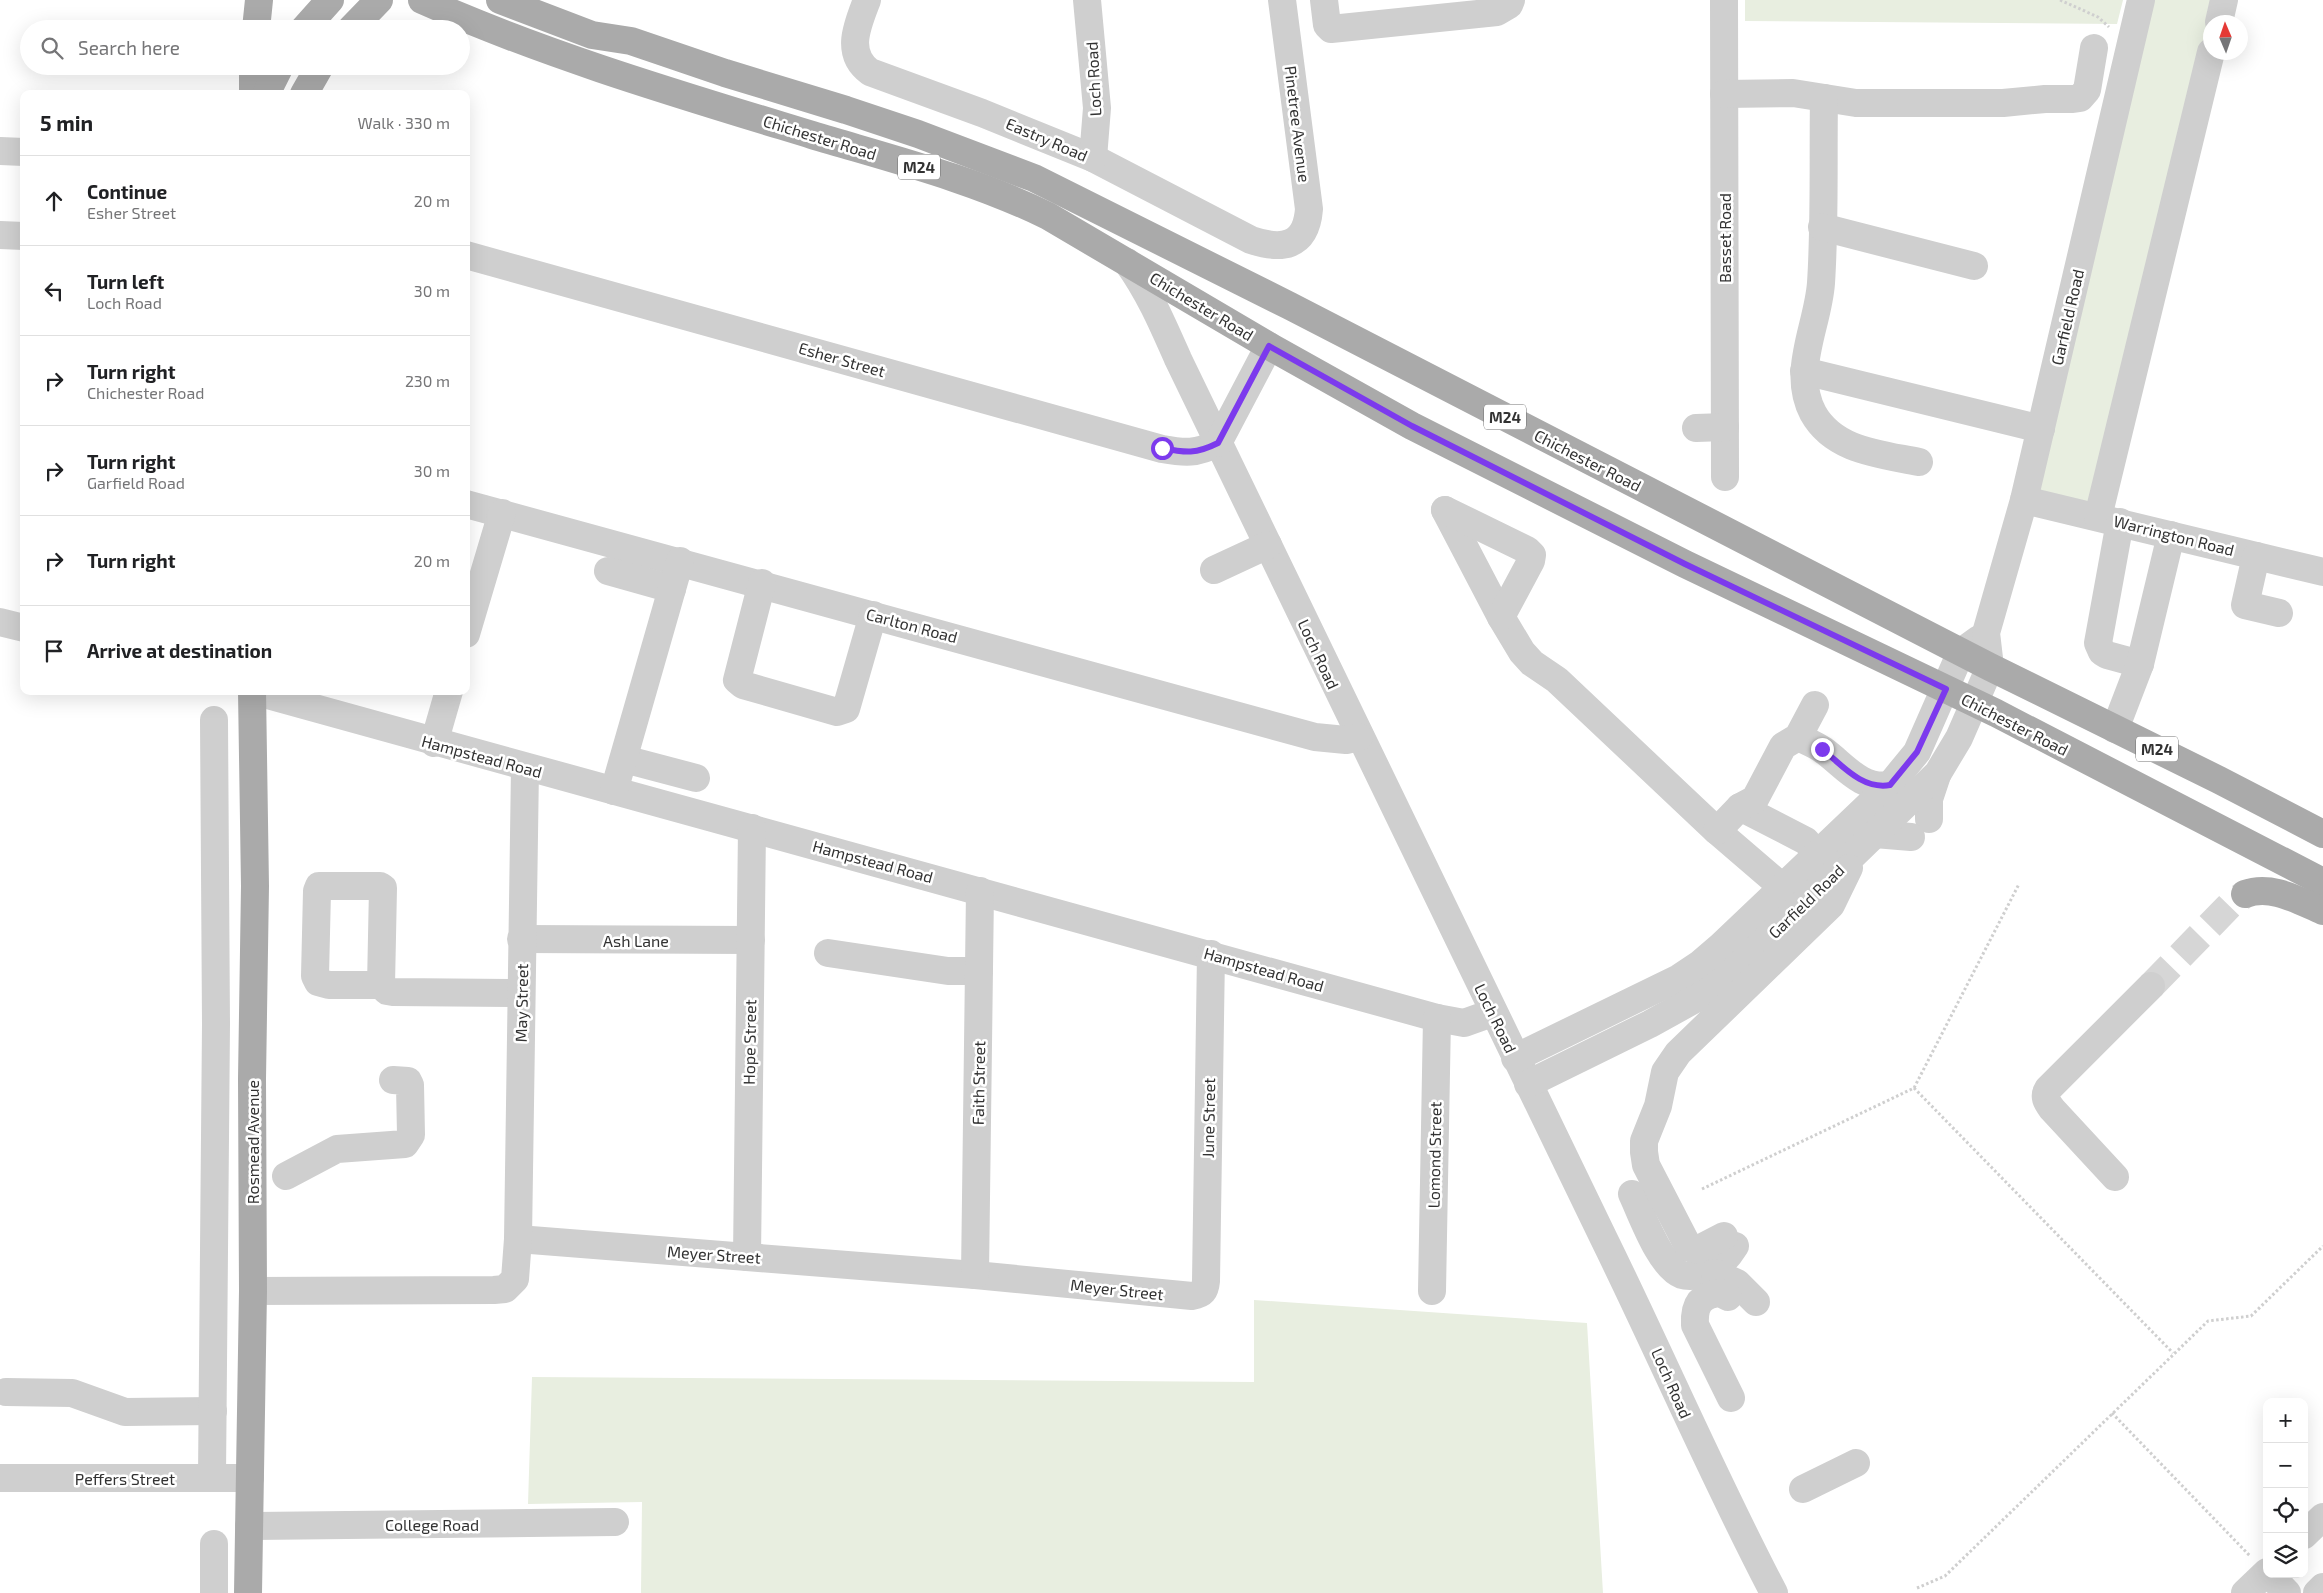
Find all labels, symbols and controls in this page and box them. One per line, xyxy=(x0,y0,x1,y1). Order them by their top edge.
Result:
north arrow xyxy=(2203,15,2248,60)
search box xyxy=(20,20,470,75)
icon: search xyxy=(38,34,66,62)
text: Search here xyxy=(78,36,180,59)
street label: Loch Road xyxy=(1082,41,1104,117)
street label: Pinetree Avenue xyxy=(1281,64,1315,184)
text: 5 min xyxy=(40,110,93,135)
street label: Chichester Road xyxy=(761,111,879,163)
text: Walk · 330 m xyxy=(358,113,450,132)
street label: Eastry Road xyxy=(1003,113,1091,165)
road number: M24 xyxy=(898,154,940,180)
text: Continue xyxy=(87,180,167,203)
icon: ahead xyxy=(40,187,68,215)
text: 20 m xyxy=(414,191,450,210)
street label: Basset Road xyxy=(1715,193,1734,283)
text: Esher Street xyxy=(87,203,176,222)
street label: Garfield Road xyxy=(2047,267,2087,367)
street label: Chichester Road xyxy=(1147,268,1257,344)
text: Turn left xyxy=(87,270,164,293)
icon: left xyxy=(40,277,68,305)
text: 30 m xyxy=(414,281,450,300)
text: Loch Road xyxy=(87,293,162,312)
street label: Esher Street xyxy=(797,338,887,380)
text: Turn right xyxy=(87,360,175,383)
icon: right xyxy=(40,367,68,395)
text: 230 m xyxy=(405,371,450,390)
text: Chichester Road xyxy=(87,383,204,402)
road number: M24 xyxy=(1484,404,1526,430)
street label: Chichester Road xyxy=(1531,425,1645,495)
route start xyxy=(1151,437,1174,460)
text: Turn right xyxy=(87,450,175,473)
icon: right xyxy=(40,457,68,485)
text: 30 m xyxy=(414,461,450,480)
text: Garfield Road xyxy=(87,473,185,492)
street label: Warrington Road xyxy=(2112,511,2236,559)
icon: right xyxy=(40,547,68,575)
text: Turn right xyxy=(87,549,175,572)
text: 20 m xyxy=(414,551,450,570)
street label: Carlton Road xyxy=(864,604,960,646)
street label: Loch Road xyxy=(1295,616,1343,692)
icon: arrive xyxy=(40,637,68,665)
text: Arrive at destination xyxy=(87,639,272,662)
street label: Chichester Road xyxy=(1958,689,2072,759)
street label: Hampstead Road xyxy=(420,731,544,781)
road number: M24 xyxy=(2136,736,2178,762)
route end xyxy=(1811,738,1834,761)
street label: Hampstead Road xyxy=(811,836,935,886)
street label: Garfield Road xyxy=(1764,860,1848,942)
street label: Ash Lane xyxy=(603,931,669,950)
street label: Hampstead Road xyxy=(1202,943,1326,995)
street label: May Street xyxy=(511,963,531,1043)
street label: Loch Road xyxy=(1471,980,1521,1056)
street label: Hope Street xyxy=(739,999,759,1085)
street label: Faith Street xyxy=(968,1041,988,1125)
street label: June Street xyxy=(1198,1078,1218,1158)
street label: Rosmead Avenue xyxy=(243,1080,262,1204)
street label: Lomond Street xyxy=(1424,1101,1444,1209)
street label: Meyer Street xyxy=(667,1241,761,1267)
street label: Meyer Street xyxy=(1069,1275,1165,1303)
street label: Loch Road xyxy=(1648,1345,1696,1421)
map controls xyxy=(2263,1398,2308,1578)
button: + xyxy=(2263,1398,2308,1443)
button: − xyxy=(2263,1443,2308,1488)
street label: Peffers Street xyxy=(75,1469,175,1488)
button: locate xyxy=(2263,1488,2308,1533)
street label: College Road xyxy=(385,1515,479,1534)
button: layers xyxy=(2263,1533,2308,1578)

